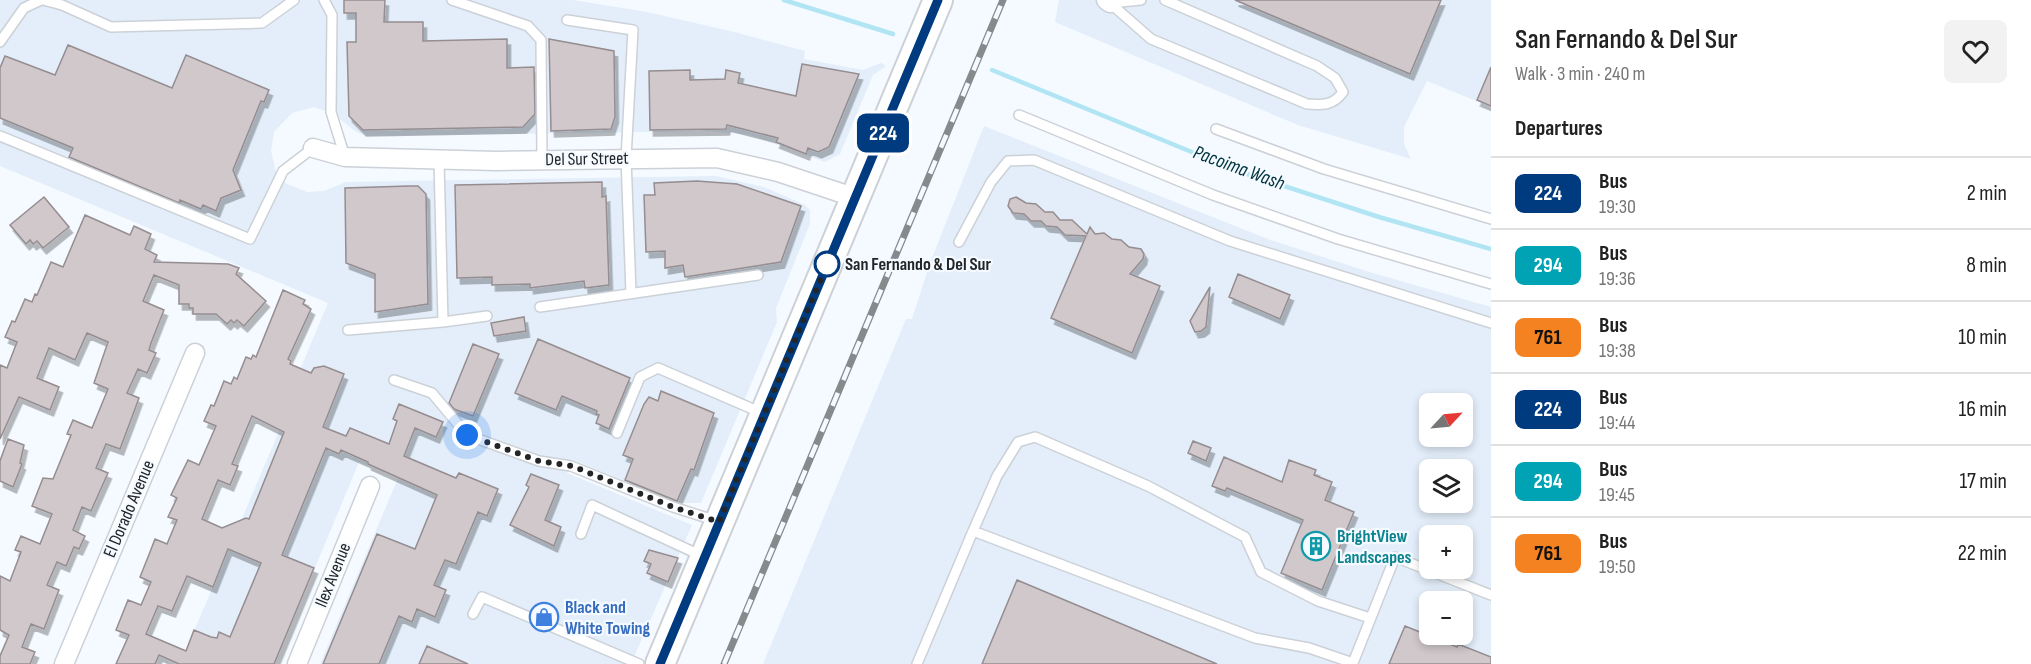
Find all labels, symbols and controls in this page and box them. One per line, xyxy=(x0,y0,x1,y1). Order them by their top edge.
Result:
button: heart xyxy=(1944,20,2007,83)
text: San Fernando & Del Sur xyxy=(1515,23,1738,56)
text: Walk · 3 min · 240 m xyxy=(1515,62,1645,86)
line badge: 224 xyxy=(848,114,918,152)
text: Departures xyxy=(1515,115,1603,142)
text: 224 xyxy=(869,121,897,146)
water label: Pacoima Wash xyxy=(1190,140,1288,196)
street label: Del Sur Street xyxy=(545,148,629,170)
text: Bus xyxy=(1599,168,1628,195)
text: 2 min xyxy=(1967,180,2007,207)
text: 224 xyxy=(1534,181,1562,206)
text: 19:30 xyxy=(1599,195,1636,219)
text: Bus xyxy=(1599,240,1628,267)
marker: San Fernando & Del Sur xyxy=(814,251,840,277)
text: 8 min xyxy=(1966,252,2007,279)
text: 294 xyxy=(1534,253,1562,278)
place label: San Fernando & Del Sur xyxy=(845,254,991,275)
text: 19:36 xyxy=(1599,267,1636,291)
text: Bus xyxy=(1599,312,1628,339)
text: 10 min xyxy=(1958,324,2007,351)
text: 761 xyxy=(1534,325,1562,350)
text: 19:38 xyxy=(1599,339,1636,363)
text: Bus xyxy=(1599,384,1628,411)
north arrow xyxy=(1419,393,1473,447)
map controls xyxy=(1419,393,1473,645)
text: 16 min xyxy=(1959,396,2007,423)
text: 224 xyxy=(1534,397,1562,422)
text: 19:44 xyxy=(1599,411,1635,435)
your location xyxy=(452,420,482,450)
text: Bus xyxy=(1599,456,1628,483)
street label: El Dorado Avenue xyxy=(99,457,159,561)
button: layers xyxy=(1419,459,1473,513)
text: 17 min xyxy=(1959,468,2007,495)
text: 294 xyxy=(1534,469,1562,494)
text: 19:45 xyxy=(1599,483,1635,507)
button: + xyxy=(1419,525,1473,579)
place label: BrightView Landscapes xyxy=(1337,526,1412,568)
text: Bus xyxy=(1599,528,1628,555)
building icon: BrightView Landscapes xyxy=(1300,530,1332,562)
street label: Ilex Avenue xyxy=(311,540,355,610)
text: 22 min xyxy=(1958,540,2007,567)
text: 761 xyxy=(1534,541,1562,566)
text: 19:50 xyxy=(1599,555,1636,579)
button: − xyxy=(1419,591,1473,645)
place label: Black and White Towing xyxy=(565,597,651,639)
shop icon: Black and White Towing xyxy=(528,601,560,633)

